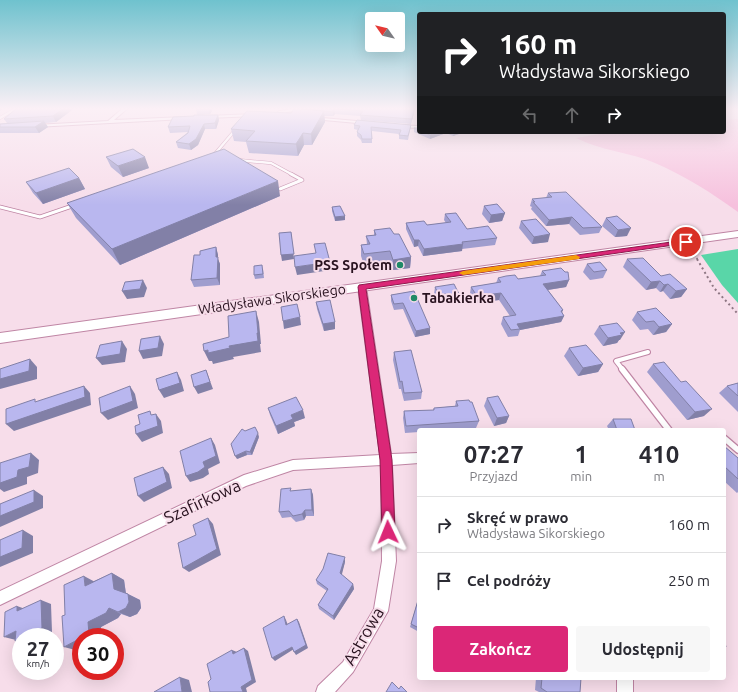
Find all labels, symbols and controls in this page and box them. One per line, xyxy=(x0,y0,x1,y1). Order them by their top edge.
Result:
north arrow xyxy=(365,12,405,52)
map controls xyxy=(365,12,405,52)
icon: right xyxy=(433,28,485,80)
text: 160 m xyxy=(499,28,577,59)
text: Władysława Sikorskiego xyxy=(499,61,690,81)
icon: left xyxy=(519,104,541,126)
icon: ahead xyxy=(561,104,583,126)
icon: right xyxy=(603,104,625,126)
pin xyxy=(669,225,703,259)
icon: arrive xyxy=(675,231,697,253)
place label: PSS Społem xyxy=(314,257,392,273)
marker: PSS Społem xyxy=(395,260,405,270)
street label: Władysława Sikorskiego xyxy=(197,281,347,317)
place label: Tabakierka xyxy=(422,290,494,306)
marker: Tabakierka xyxy=(409,293,419,303)
text: 07:27 xyxy=(464,441,524,468)
text: 1 xyxy=(574,441,588,468)
text: 410 xyxy=(639,441,679,468)
text: Przyjazd xyxy=(470,469,518,483)
text: min xyxy=(570,469,592,483)
text: m xyxy=(653,469,665,483)
street label: Szafirkowa xyxy=(161,475,243,527)
text: Skręć w prawo xyxy=(467,509,569,526)
position arrow xyxy=(367,511,409,553)
icon: right xyxy=(433,514,455,536)
text: 160 m xyxy=(668,516,710,533)
text: Władysława Sikorskiego xyxy=(467,526,605,540)
icon: arrive xyxy=(433,570,455,592)
text: Cel podróży xyxy=(467,572,551,589)
text: 250 m xyxy=(668,572,710,589)
street label: Astrowa xyxy=(339,604,387,668)
button: Zakończ xyxy=(433,626,568,672)
button: Udostępnij xyxy=(576,626,710,672)
speed limit sign: 30 xyxy=(72,628,124,680)
text: 27 xyxy=(27,637,49,660)
text: km/h xyxy=(26,658,50,669)

